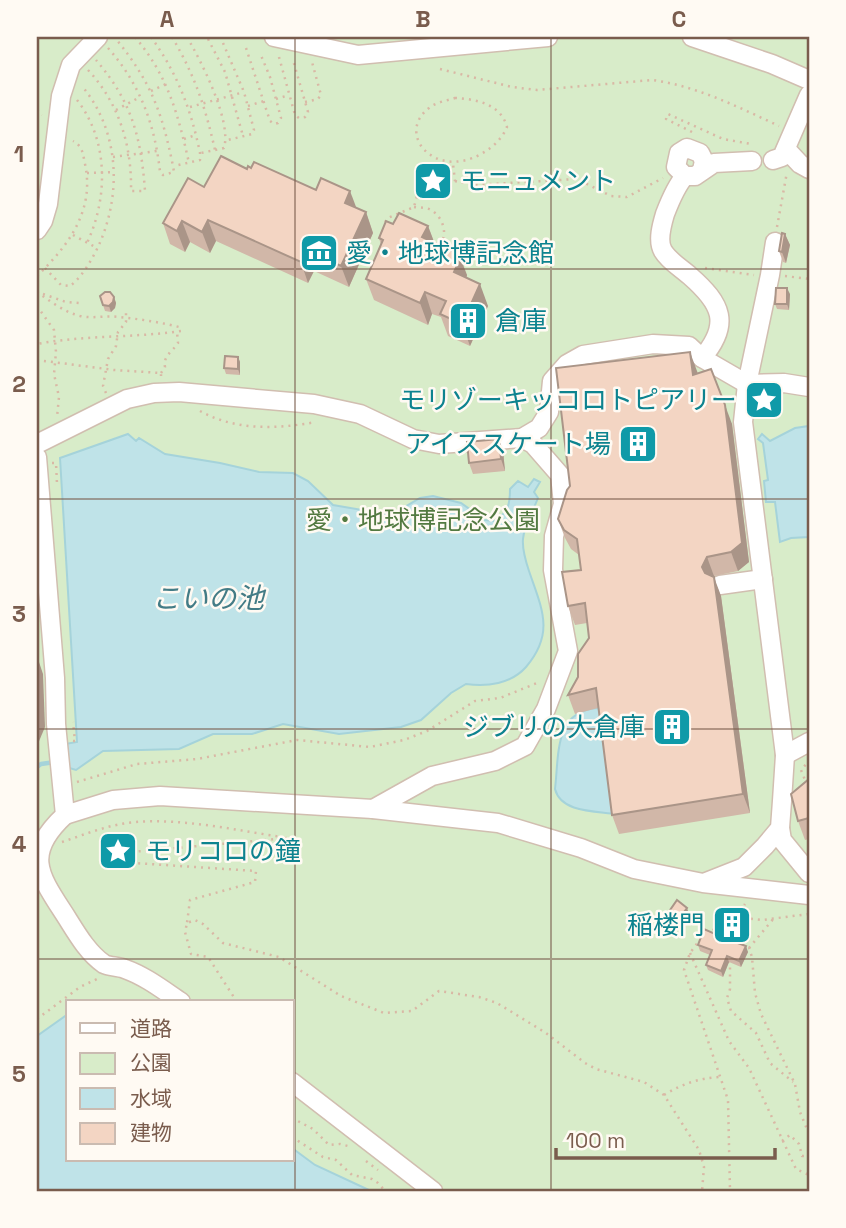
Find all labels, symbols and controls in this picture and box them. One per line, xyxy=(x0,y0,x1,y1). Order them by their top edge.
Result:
text: A xyxy=(160,4,175,34)
text: B xyxy=(415,4,431,34)
text: C xyxy=(672,4,686,34)
text: 1 xyxy=(14,139,24,169)
place icon: モニュメント xyxy=(412,160,454,202)
place label: モニュメント xyxy=(460,164,616,198)
museum icon: 愛・地球博記念館 xyxy=(298,232,340,274)
place label: 愛・地球博記念館 xyxy=(346,236,554,270)
building icon: 倉庫 xyxy=(447,300,489,342)
place label: 倉庫 xyxy=(495,304,547,338)
text: 2 xyxy=(12,369,26,399)
place icon: モリゾーキッコロトピアリー xyxy=(743,379,785,421)
place label: モリゾーキッコロトピアリー xyxy=(399,383,737,417)
building icon: アイススケート場 xyxy=(617,423,659,465)
place label: アイススケート場 xyxy=(405,427,611,461)
park label: 愛・地球博記念公園 xyxy=(306,503,540,537)
water label: こいの池 xyxy=(152,580,267,616)
text: 3 xyxy=(12,599,26,629)
building icon: ジブリの大倉庫 xyxy=(651,706,693,748)
place label: ジブリの大倉庫 xyxy=(463,710,645,744)
text: 4 xyxy=(12,829,27,859)
place icon: モリコロの鐘 xyxy=(97,830,139,872)
place label: モリコロの鐘 xyxy=(145,834,301,868)
building icon: 稲楼門 xyxy=(711,904,753,946)
place label: 稲楼門 xyxy=(627,908,705,942)
legend xyxy=(66,1000,294,1162)
text: 道路 xyxy=(130,1015,172,1042)
text: 公園 xyxy=(130,1049,172,1076)
text: 5 xyxy=(12,1059,26,1089)
text: 水域 xyxy=(130,1085,172,1112)
scale bar xyxy=(556,1116,774,1160)
text: 建物 xyxy=(130,1119,172,1146)
text: 100 m xyxy=(566,1127,625,1154)

